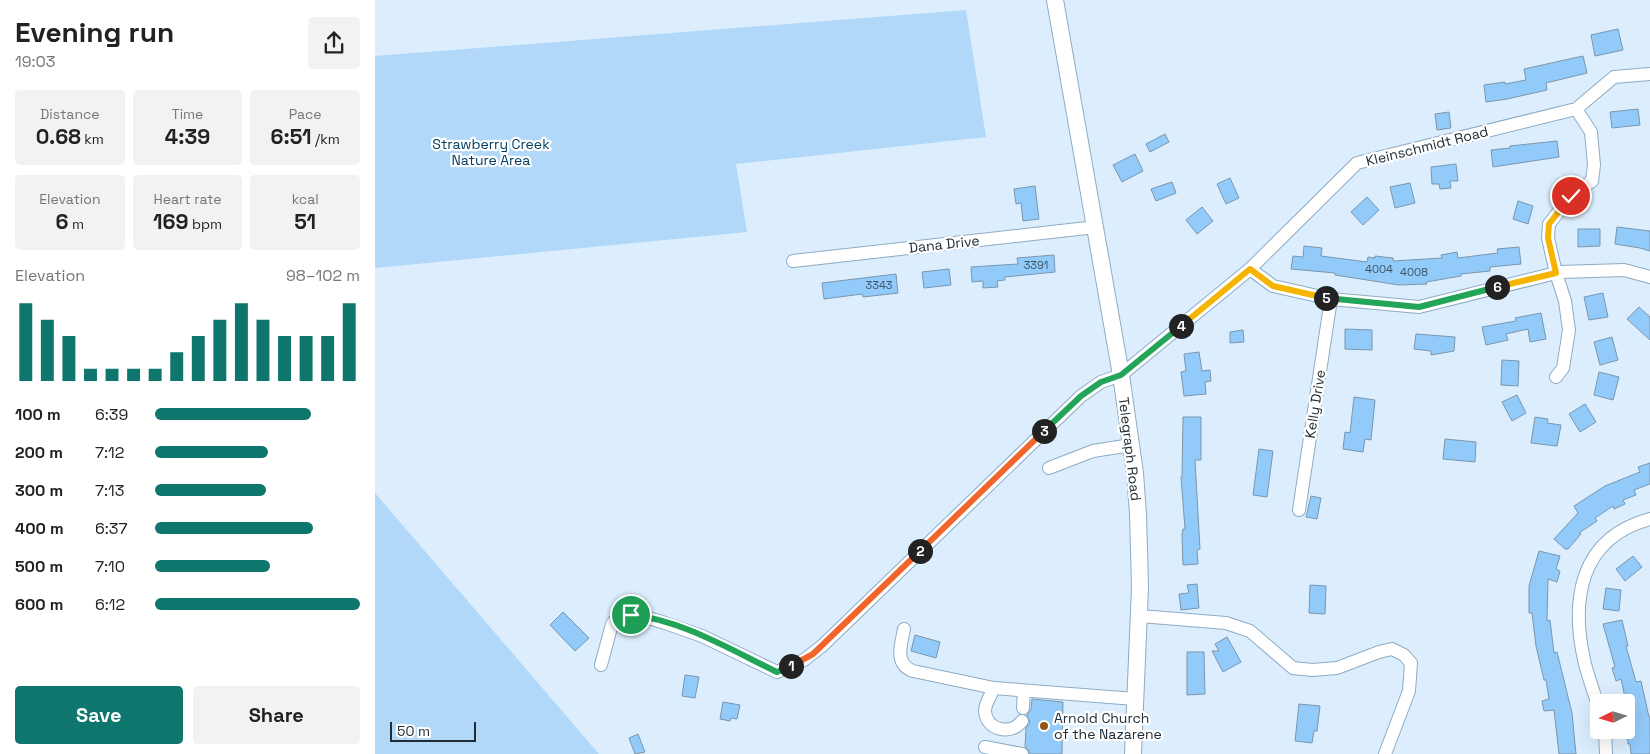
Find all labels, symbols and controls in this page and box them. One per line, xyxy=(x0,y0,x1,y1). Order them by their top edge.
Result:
text: Evening run xyxy=(15,14,174,50)
button: share xyxy=(308,17,360,69)
text: 19:03 xyxy=(15,51,55,72)
text: Distance xyxy=(40,105,100,123)
text: Time xyxy=(172,105,203,123)
text: Pace xyxy=(289,105,322,123)
street label: Kleinschmidt Road xyxy=(1364,122,1490,170)
text: 0.68 xyxy=(36,123,81,150)
text: 4:39 xyxy=(165,123,210,150)
text: 6:51 xyxy=(271,123,311,150)
text: km xyxy=(81,130,104,148)
text: /km xyxy=(311,130,340,148)
park label: Strawberry Creek Nature Area xyxy=(432,135,550,169)
pin xyxy=(1550,175,1592,217)
icon: check xyxy=(1557,182,1585,210)
text: Elevation xyxy=(39,190,101,208)
text: Heart rate xyxy=(154,190,221,208)
text: kcal xyxy=(292,190,319,208)
text: 6 xyxy=(56,208,69,235)
text: 169 xyxy=(153,208,188,235)
text: 51 xyxy=(294,208,316,235)
text: m xyxy=(69,215,84,233)
text: bpm xyxy=(188,215,222,233)
street label: Dana Drive xyxy=(908,231,980,257)
house number: 3391 xyxy=(1024,258,1048,272)
house number: 4004 xyxy=(1365,262,1393,276)
text: Elevation xyxy=(15,265,85,286)
text: 98–102 m xyxy=(286,265,360,286)
house number: 4008 xyxy=(1400,265,1428,279)
pin: 6 xyxy=(1485,274,1509,300)
house number: 3343 xyxy=(866,278,893,292)
text: 6 xyxy=(1493,278,1502,296)
pin: 5 xyxy=(1313,286,1339,310)
text: 5 xyxy=(1322,289,1331,307)
pin: 4 xyxy=(1169,314,1193,338)
text: 4 xyxy=(1177,317,1186,335)
street label: Kelly Drive xyxy=(1301,368,1329,440)
street label: Telegraph Road xyxy=(1115,396,1145,502)
text: 100 m xyxy=(15,404,61,425)
text: 6:39 xyxy=(95,404,128,425)
pin: 3 xyxy=(1031,418,1057,444)
text: 3 xyxy=(1040,422,1049,440)
text: 200 m xyxy=(15,442,63,463)
text: 7:12 xyxy=(95,442,124,463)
text: 300 m xyxy=(15,480,63,501)
text: 7:13 xyxy=(95,480,124,501)
text: 400 m xyxy=(15,518,64,539)
text: 6:37 xyxy=(95,518,128,539)
pin: 2 xyxy=(907,538,933,564)
text: 2 xyxy=(916,542,925,560)
text: 500 m xyxy=(15,556,63,577)
text: 7:10 xyxy=(95,556,125,577)
text: 600 m xyxy=(15,594,63,615)
text: 6:12 xyxy=(95,594,125,615)
pin xyxy=(610,594,652,636)
icon: arrive xyxy=(617,601,645,629)
pin: 1 xyxy=(779,654,803,678)
text: 1 xyxy=(788,657,795,675)
button: Save xyxy=(15,686,183,744)
button: Share xyxy=(193,686,360,744)
north arrow xyxy=(1590,694,1635,739)
map controls xyxy=(1590,694,1635,739)
place label: Arnold Church of the Nazarene xyxy=(1054,709,1162,743)
scale bar xyxy=(390,719,476,742)
marker: Arnold Church of the Nazarene xyxy=(1038,720,1050,732)
text: 50 m xyxy=(397,722,430,740)

